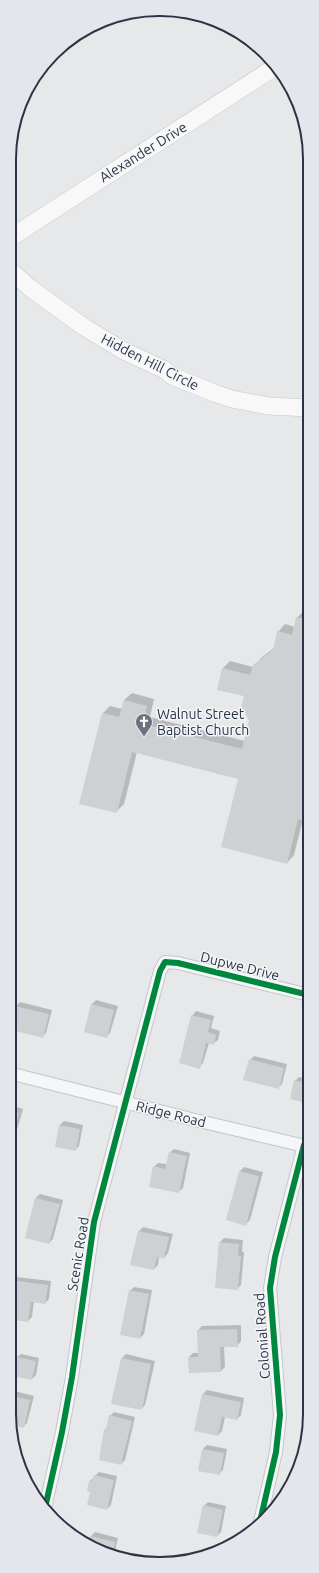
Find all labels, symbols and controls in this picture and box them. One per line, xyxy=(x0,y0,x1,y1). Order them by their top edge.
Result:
street label: Alexander Drive xyxy=(96,119,190,185)
street label: Hidden Hill Circle xyxy=(99,331,201,393)
place label: Walnut Street Baptist Church xyxy=(157,706,249,738)
church icon: Walnut Street Baptist Church xyxy=(134,712,154,737)
street label: Dupwe Drive xyxy=(199,948,281,984)
street label: Ridge Road xyxy=(134,1098,208,1130)
street label: Scenic Road xyxy=(64,1216,92,1292)
street label: Colonial Road xyxy=(251,1292,273,1380)

